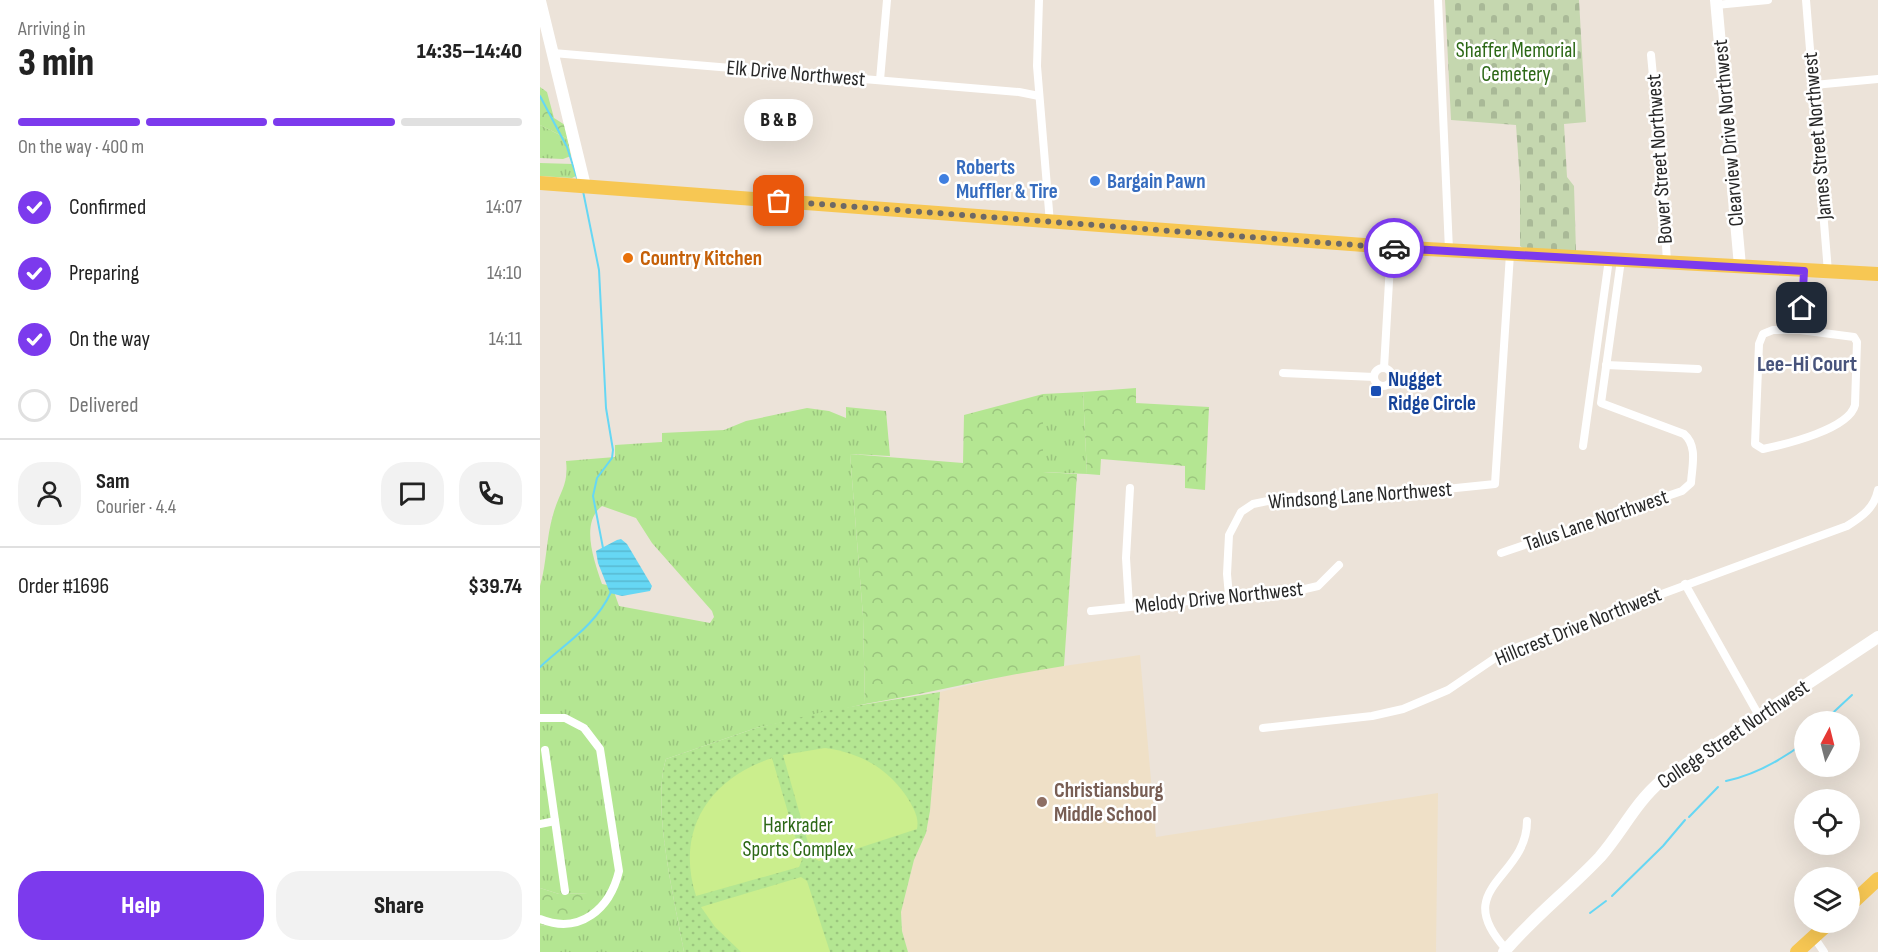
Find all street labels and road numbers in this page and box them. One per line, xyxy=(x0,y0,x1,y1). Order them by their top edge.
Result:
street label: Clearview Drive Northwest xyxy=(1708,38,1749,227)
street label: James Street Northwest xyxy=(1798,51,1837,222)
street label: Elk Drive Northwest xyxy=(726,55,866,92)
street label: Bower Street Northwest xyxy=(1641,73,1678,245)
street label: Windsong Lane Northwest xyxy=(1267,477,1453,514)
street label: Talus Lane Northwest xyxy=(1521,484,1671,557)
street label: Melody Drive Northwest xyxy=(1134,576,1304,619)
street label: Hillcrest Drive Northwest xyxy=(1491,582,1665,671)
street label: College Street Northwest xyxy=(1653,674,1814,795)

